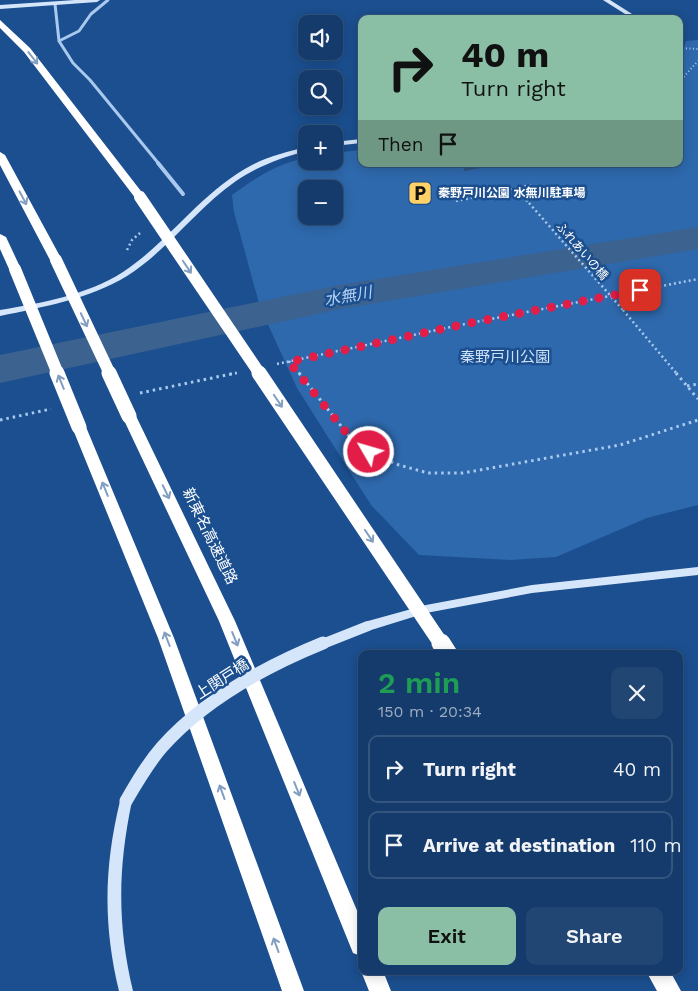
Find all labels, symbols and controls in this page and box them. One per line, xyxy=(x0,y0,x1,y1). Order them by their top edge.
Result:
map controls xyxy=(298,15,343,225)
button: sound xyxy=(298,15,343,60)
text: 40 m xyxy=(461,34,549,76)
icon: right xyxy=(378,35,443,100)
one-way arrow xyxy=(28,51,39,64)
button: search xyxy=(298,70,343,115)
text: Turn right xyxy=(461,76,566,101)
button: + xyxy=(298,125,343,170)
icon: arrive xyxy=(434,130,462,158)
text: Then xyxy=(378,133,424,156)
button: − xyxy=(298,180,343,225)
parking icon: 秦野戸川公園 水無川駐車場 xyxy=(407,180,433,206)
place label: 秦野戸川公園 水無川駐車場 xyxy=(438,186,585,200)
one-way arrow xyxy=(19,190,28,205)
street label: ふれあいの橋 xyxy=(553,219,611,283)
one-way arrow xyxy=(182,259,192,273)
pin xyxy=(619,269,661,311)
icon: arrive xyxy=(626,276,654,304)
water label: 水無川 xyxy=(323,282,375,310)
one-way arrow xyxy=(80,312,89,327)
park label: 秦野戸川公園 xyxy=(460,348,550,366)
one-way arrow xyxy=(56,375,65,390)
one-way arrow xyxy=(273,394,283,408)
position arrow xyxy=(342,425,394,477)
one-way arrow xyxy=(100,482,109,497)
one-way arrow xyxy=(161,484,171,499)
street label: 新東名高速道路 xyxy=(179,485,241,587)
one-way arrow xyxy=(364,529,374,543)
one-way arrow xyxy=(230,631,240,646)
one-way arrow xyxy=(162,632,171,647)
street label: 上関戸橋 xyxy=(192,655,252,703)
text: 2 min xyxy=(378,665,460,700)
button: close xyxy=(611,667,663,719)
text: 150 m · 20:34 xyxy=(378,702,482,721)
icon: right xyxy=(380,755,408,783)
text: Turn right xyxy=(423,758,516,781)
text: 40 m xyxy=(613,758,661,781)
one-way arrow xyxy=(293,781,302,796)
one-way arrow xyxy=(217,785,226,800)
icon: arrive xyxy=(380,831,408,859)
text: Arrive at destination xyxy=(423,834,615,857)
text: 110 m xyxy=(630,834,682,857)
button: Exit xyxy=(378,907,516,965)
button: Share xyxy=(526,907,663,965)
one-way arrow xyxy=(271,937,281,953)

